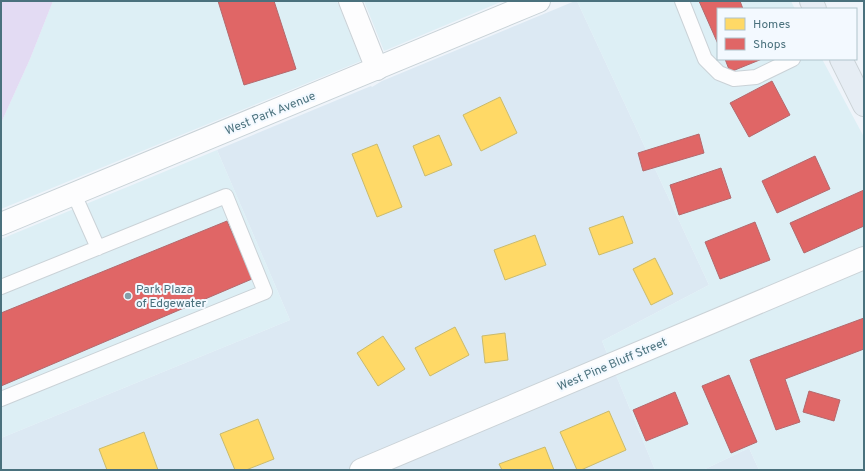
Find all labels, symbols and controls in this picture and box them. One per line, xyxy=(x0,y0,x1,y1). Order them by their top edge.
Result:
legend xyxy=(717,8,857,60)
text: Homes xyxy=(753,17,790,33)
text: Shops xyxy=(753,37,786,53)
street label: West Park Avenue xyxy=(223,88,318,139)
place label: Park Plaza of Edgewater xyxy=(136,282,207,312)
marker: Park Plaza of Edgewater xyxy=(123,291,133,301)
street label: West Pine Bluff Street xyxy=(555,335,670,395)

